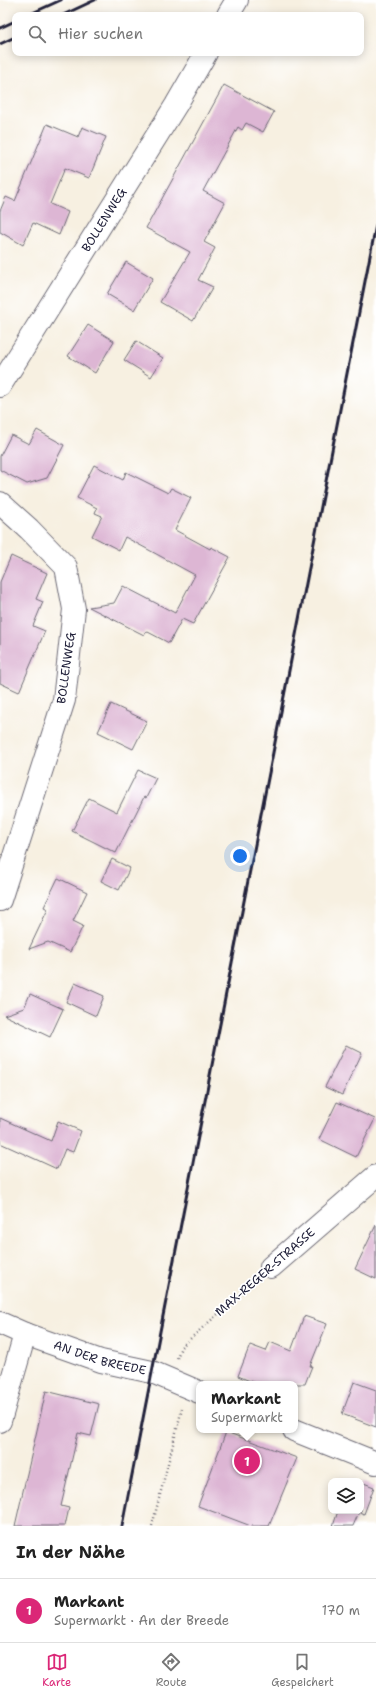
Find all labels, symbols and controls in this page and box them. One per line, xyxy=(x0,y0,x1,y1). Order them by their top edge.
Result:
search box xyxy=(12,12,364,56)
icon: search xyxy=(26,23,48,45)
text: Hier suchen xyxy=(58,24,143,44)
street label: BOLLENWEG xyxy=(78,185,130,255)
street label: BOLLENWEG xyxy=(53,631,79,705)
your location xyxy=(230,846,250,866)
street label: MAX-REGER-STRASSE xyxy=(212,1224,318,1320)
street label: AN DER BREEDE xyxy=(51,1337,148,1378)
popup xyxy=(196,1381,298,1433)
text: Markant xyxy=(211,1389,281,1409)
text: Supermarkt xyxy=(211,1409,283,1426)
pin: 1 xyxy=(234,1446,260,1476)
map controls xyxy=(328,1478,364,1514)
button: layers xyxy=(328,1478,364,1514)
text: In der Nähe xyxy=(16,1541,125,1563)
text: Markant xyxy=(54,1592,124,1612)
text: 1 xyxy=(26,1602,32,1619)
text: 170 m xyxy=(322,1602,360,1619)
text: Supermarkt · An der Breede xyxy=(54,1612,229,1629)
tab: Karte xyxy=(42,1651,71,1690)
tab: Route xyxy=(156,1651,187,1690)
tab: Gespeichert xyxy=(271,1651,334,1690)

